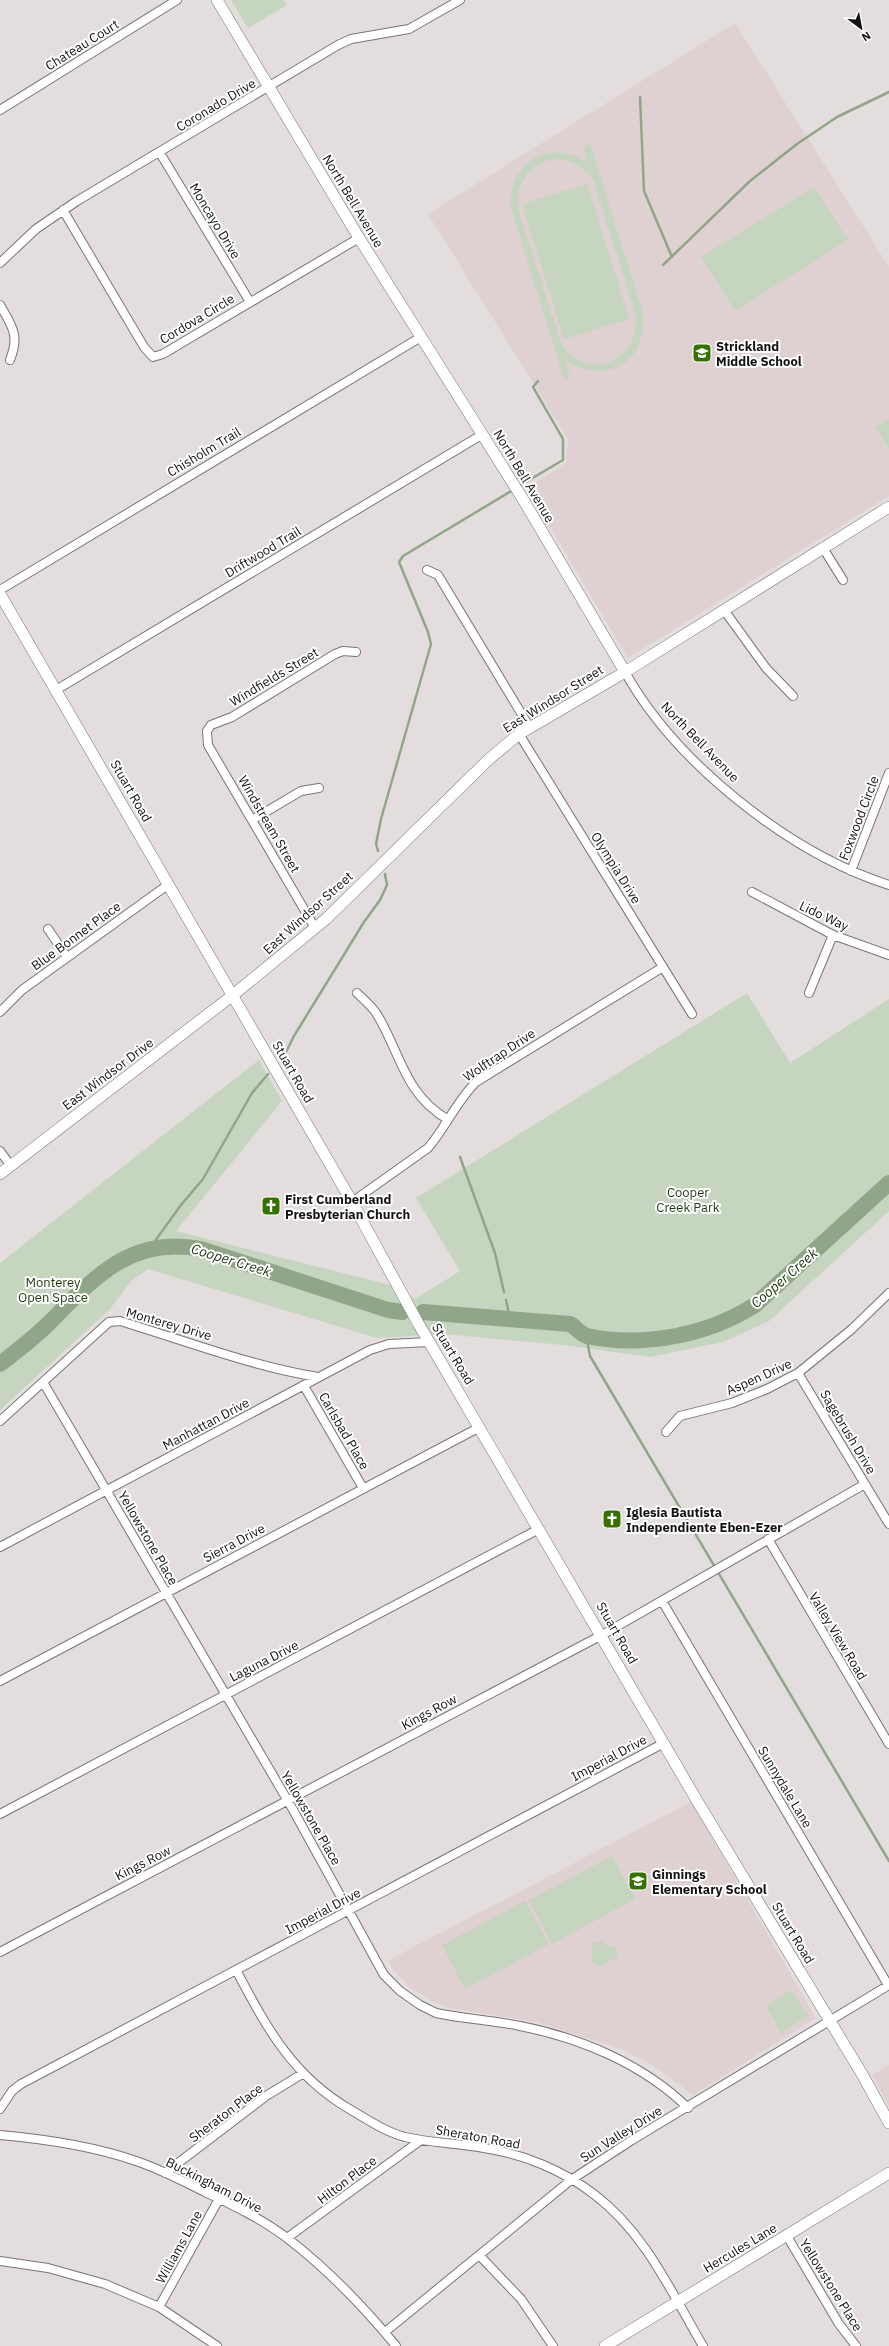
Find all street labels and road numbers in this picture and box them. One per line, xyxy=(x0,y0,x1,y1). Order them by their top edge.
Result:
street label: Chateau Court xyxy=(42,16,122,74)
street label: Coronado Drive xyxy=(173,75,259,135)
street label: North Bell Avenue xyxy=(319,151,387,251)
street label: Moncayo Drive xyxy=(186,180,244,262)
street label: Cordova Circle xyxy=(156,290,238,348)
street label: Chisholm Trail xyxy=(164,423,244,481)
street label: North Bell Avenue xyxy=(490,426,558,526)
street label: Driftwood Trail xyxy=(222,522,305,581)
street label: Windfields Street xyxy=(227,644,321,710)
street label: East Windsor Street xyxy=(500,661,606,737)
street label: North Bell Avenue xyxy=(657,698,743,786)
street label: Stuart Road xyxy=(106,757,156,825)
street label: Windstream Street xyxy=(234,772,304,876)
street label: Foxwood Circle xyxy=(835,773,883,863)
street label: Olympia Drive xyxy=(587,829,645,907)
street label: East Windsor Street xyxy=(259,868,357,958)
street label: Lido Way xyxy=(797,897,852,935)
street label: Blue Bonnet Place xyxy=(28,898,124,974)
street label: Wolftrap Drive xyxy=(460,1025,538,1085)
street label: East Windsor Drive xyxy=(59,1034,157,1114)
street label: Stuart Road xyxy=(268,1038,318,1106)
street label: Monterey Drive xyxy=(124,1304,214,1344)
street label: Stuart Road xyxy=(428,1320,478,1388)
street label: Aspen Drive xyxy=(724,1355,794,1399)
street label: Sagebrush Drive xyxy=(816,1387,880,1477)
street label: Carlsbad Place xyxy=(315,1389,373,1473)
street label: Manhattan Drive xyxy=(160,1394,252,1454)
street label: Yellowstone Place xyxy=(114,1488,182,1588)
street label: Sierra Drive xyxy=(200,1520,268,1566)
street label: Valley View Road xyxy=(805,1589,871,1683)
street label: Stuart Road xyxy=(592,1599,642,1667)
street label: Laguna Drive xyxy=(227,1636,301,1686)
street label: Kings Row xyxy=(398,1690,460,1734)
street label: Imperial Drive xyxy=(568,1731,650,1785)
street label: Sunnydale Lane xyxy=(754,1743,816,1831)
street label: Yellowstone Place xyxy=(277,1768,345,1868)
street label: Kings Row xyxy=(112,1842,174,1884)
street label: Imperial Drive xyxy=(282,1884,364,1938)
street label: Stuart Road xyxy=(768,1899,818,1967)
street label: Sheraton Place xyxy=(186,2080,266,2146)
street label: Sun Valley Drive xyxy=(577,2102,665,2166)
street label: Sheraton Road xyxy=(434,2121,522,2153)
street label: Hilton Place xyxy=(314,2152,380,2208)
street label: Buckingham Drive xyxy=(163,2153,265,2217)
street label: Williams Lane xyxy=(152,2208,206,2286)
street label: Hercules Lane xyxy=(700,2219,780,2277)
street label: Yellowstone Place xyxy=(796,2236,866,2334)

